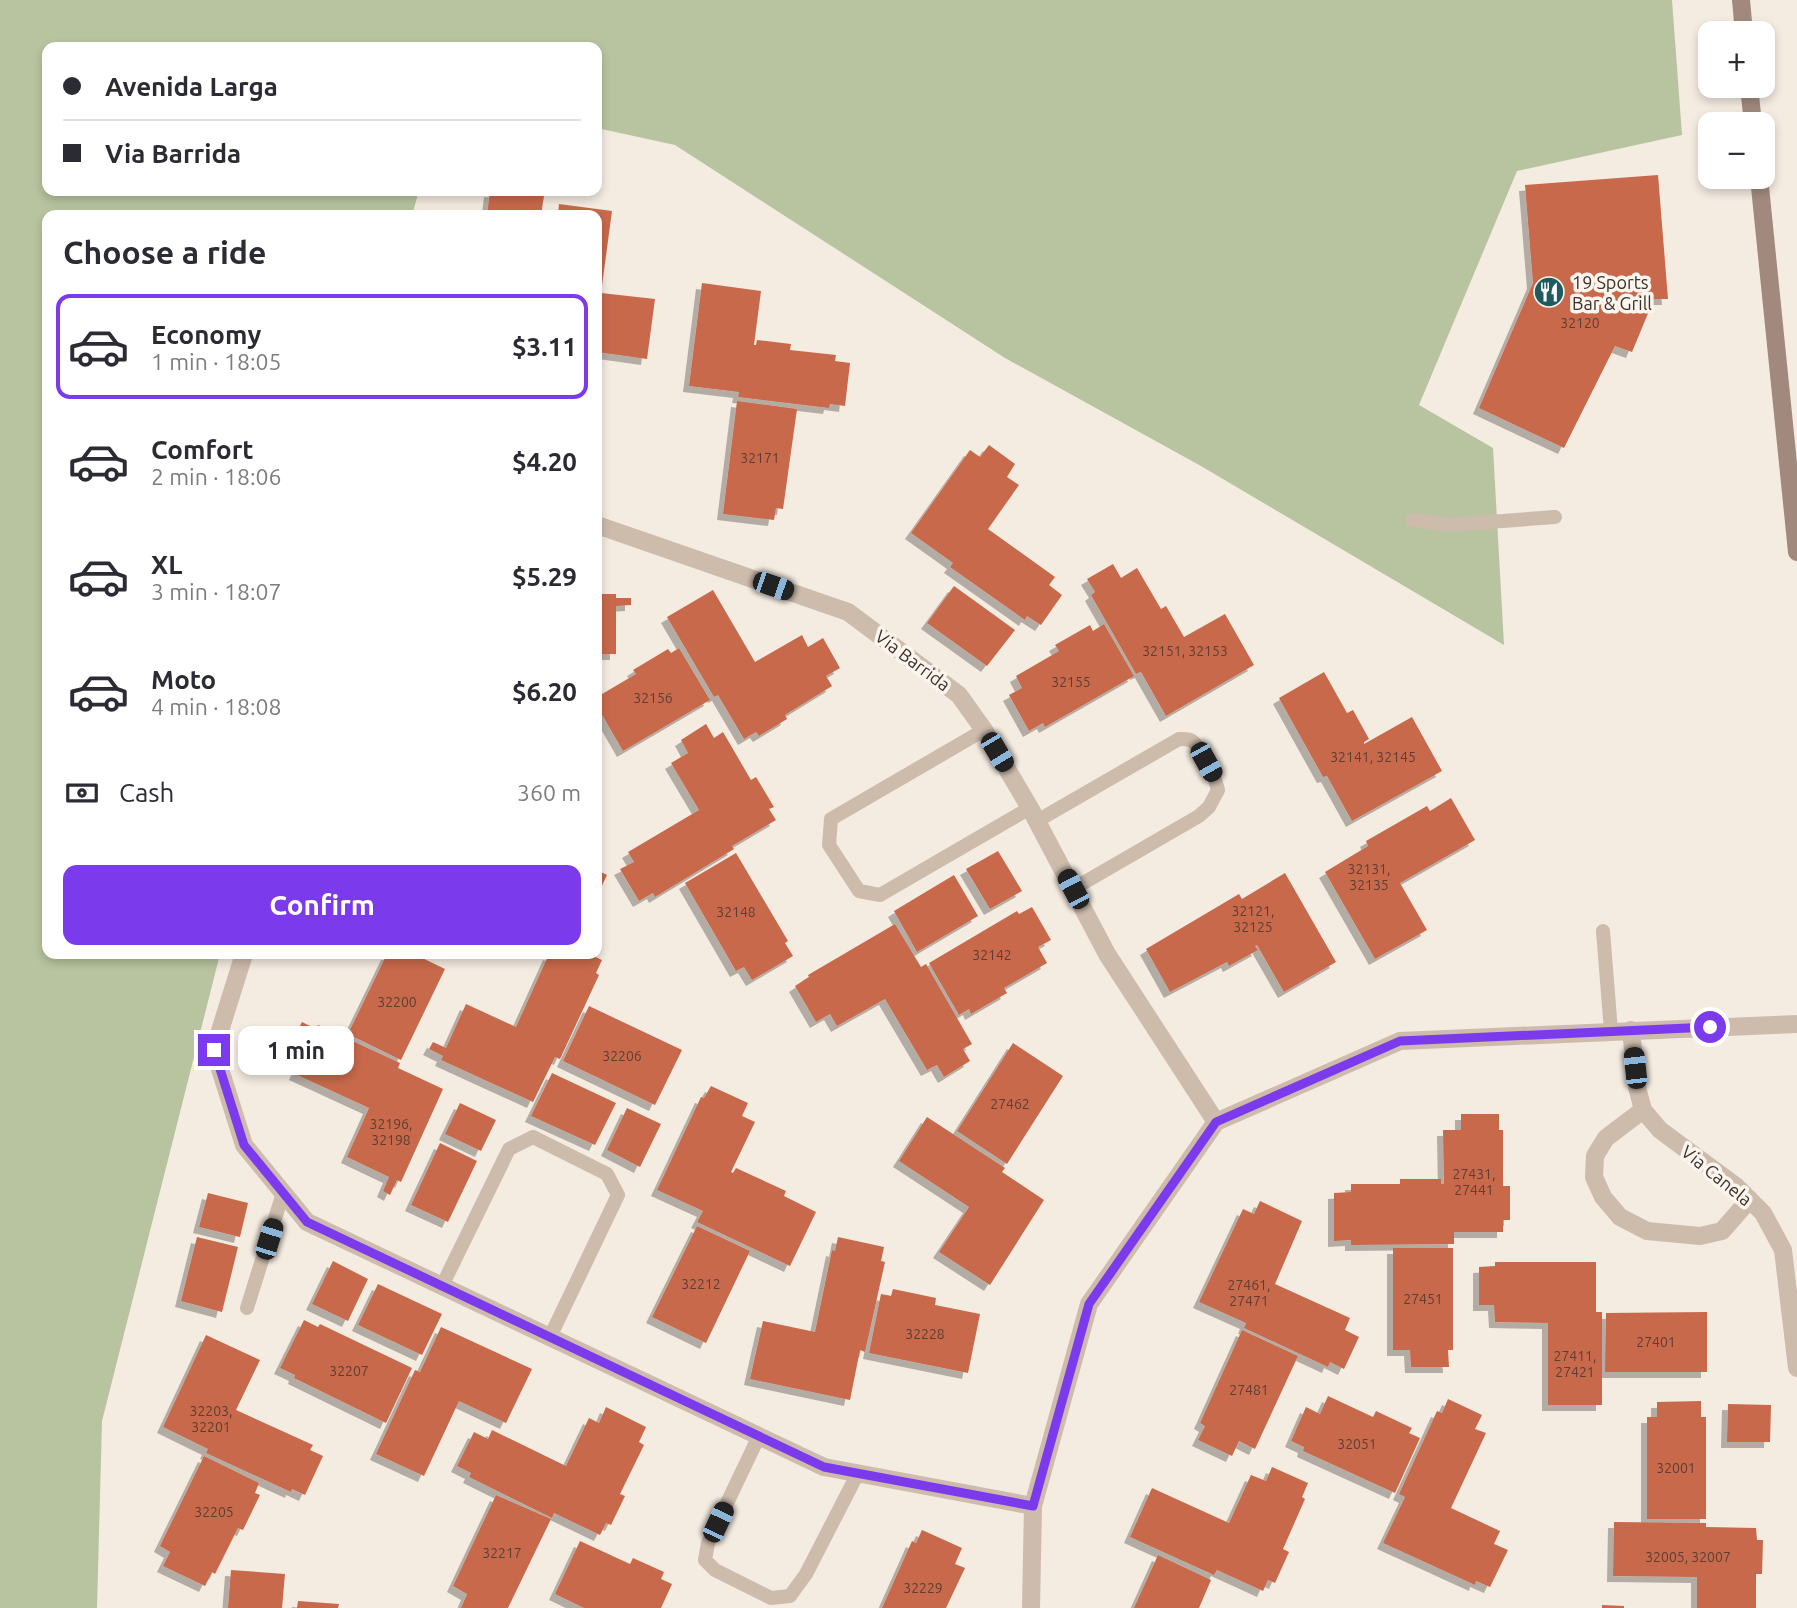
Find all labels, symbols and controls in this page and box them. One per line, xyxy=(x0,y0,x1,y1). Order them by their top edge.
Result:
map controls xyxy=(1698,21,1775,189)
button: + xyxy=(1698,21,1775,98)
text: Avenida Larga xyxy=(105,72,278,101)
button: − xyxy=(1698,112,1775,189)
text: Via Barrida xyxy=(105,139,241,168)
text: Choose a ride xyxy=(63,234,266,270)
place label: 19 Sports Bar & Grill xyxy=(1572,272,1652,313)
restaurant icon: 19 Sports Bar & Grill xyxy=(1532,275,1566,309)
icon: car xyxy=(67,315,130,378)
house number: 32120 xyxy=(1560,315,1600,331)
text: Economy xyxy=(151,320,261,349)
text: $3.11 xyxy=(512,332,577,361)
text: 1 min · 18:05 xyxy=(151,349,282,374)
icon: car xyxy=(67,430,130,493)
text: Comfort xyxy=(151,435,254,464)
text: $4.20 xyxy=(512,447,577,476)
house number: 32171 xyxy=(740,450,780,466)
text: 2 min · 18:06 xyxy=(151,464,282,489)
icon: car xyxy=(67,545,130,608)
text: XL xyxy=(151,550,182,579)
text: $5.29 xyxy=(512,562,577,591)
car xyxy=(750,569,797,603)
text: 3 min · 18:07 xyxy=(151,579,282,604)
street label: Via Barrida xyxy=(872,625,954,695)
house number: 32151, 32153 xyxy=(1142,643,1228,659)
icon: car xyxy=(67,660,130,723)
text: Moto xyxy=(151,665,216,694)
house number: 32155 xyxy=(1051,674,1091,690)
text: $6.20 xyxy=(512,677,577,706)
house number: 32156 xyxy=(633,690,673,706)
text: 4 min · 18:08 xyxy=(151,694,282,719)
car xyxy=(978,729,1017,775)
car xyxy=(1187,739,1226,785)
house number: 32141, 32145 xyxy=(1330,749,1416,765)
icon: cash xyxy=(63,774,101,812)
text: Cash xyxy=(119,778,174,807)
text: 360 m xyxy=(517,780,581,805)
house number: 32131, 32135 xyxy=(1348,861,1390,893)
button: Confirm xyxy=(63,865,581,945)
car xyxy=(1054,866,1093,912)
house number: 32121, 32125 xyxy=(1232,903,1274,935)
house number: 32148 xyxy=(716,904,756,920)
house number: 32142 xyxy=(972,947,1012,963)
house number: 32200 xyxy=(377,994,417,1010)
route start xyxy=(1694,1011,1726,1043)
callout: 1 min xyxy=(238,1026,354,1074)
route end xyxy=(198,1034,230,1066)
text: 1 min xyxy=(267,1038,325,1063)
car xyxy=(1623,1046,1648,1090)
house number: 32206 xyxy=(602,1048,642,1064)
house number: 27462 xyxy=(990,1096,1030,1112)
house number: 32196, 32198 xyxy=(370,1116,412,1148)
street label: Via Canela xyxy=(1678,1141,1756,1209)
house number: 27431, 27441 xyxy=(1453,1166,1495,1198)
car xyxy=(253,1216,286,1262)
house number: 32212 xyxy=(681,1276,721,1292)
house number: 27461, 27471 xyxy=(1228,1277,1270,1309)
house number: 27451 xyxy=(1403,1291,1443,1307)
house number: 32228 xyxy=(905,1326,945,1342)
house number: 27401 xyxy=(1636,1334,1676,1350)
house number: 27411, 27421 xyxy=(1554,1348,1596,1380)
house number: 32207 xyxy=(329,1363,369,1379)
house number: 27481 xyxy=(1229,1382,1269,1398)
house number: 32203, 32201 xyxy=(190,1403,232,1435)
house number: 32051 xyxy=(1337,1436,1377,1452)
house number: 32001 xyxy=(1656,1460,1696,1476)
car xyxy=(700,1499,737,1545)
house number: 32205 xyxy=(194,1504,234,1520)
house number: 32217 xyxy=(482,1545,522,1561)
house number: 32005, 32007 xyxy=(1645,1549,1731,1565)
house number: 32229 xyxy=(903,1580,943,1596)

